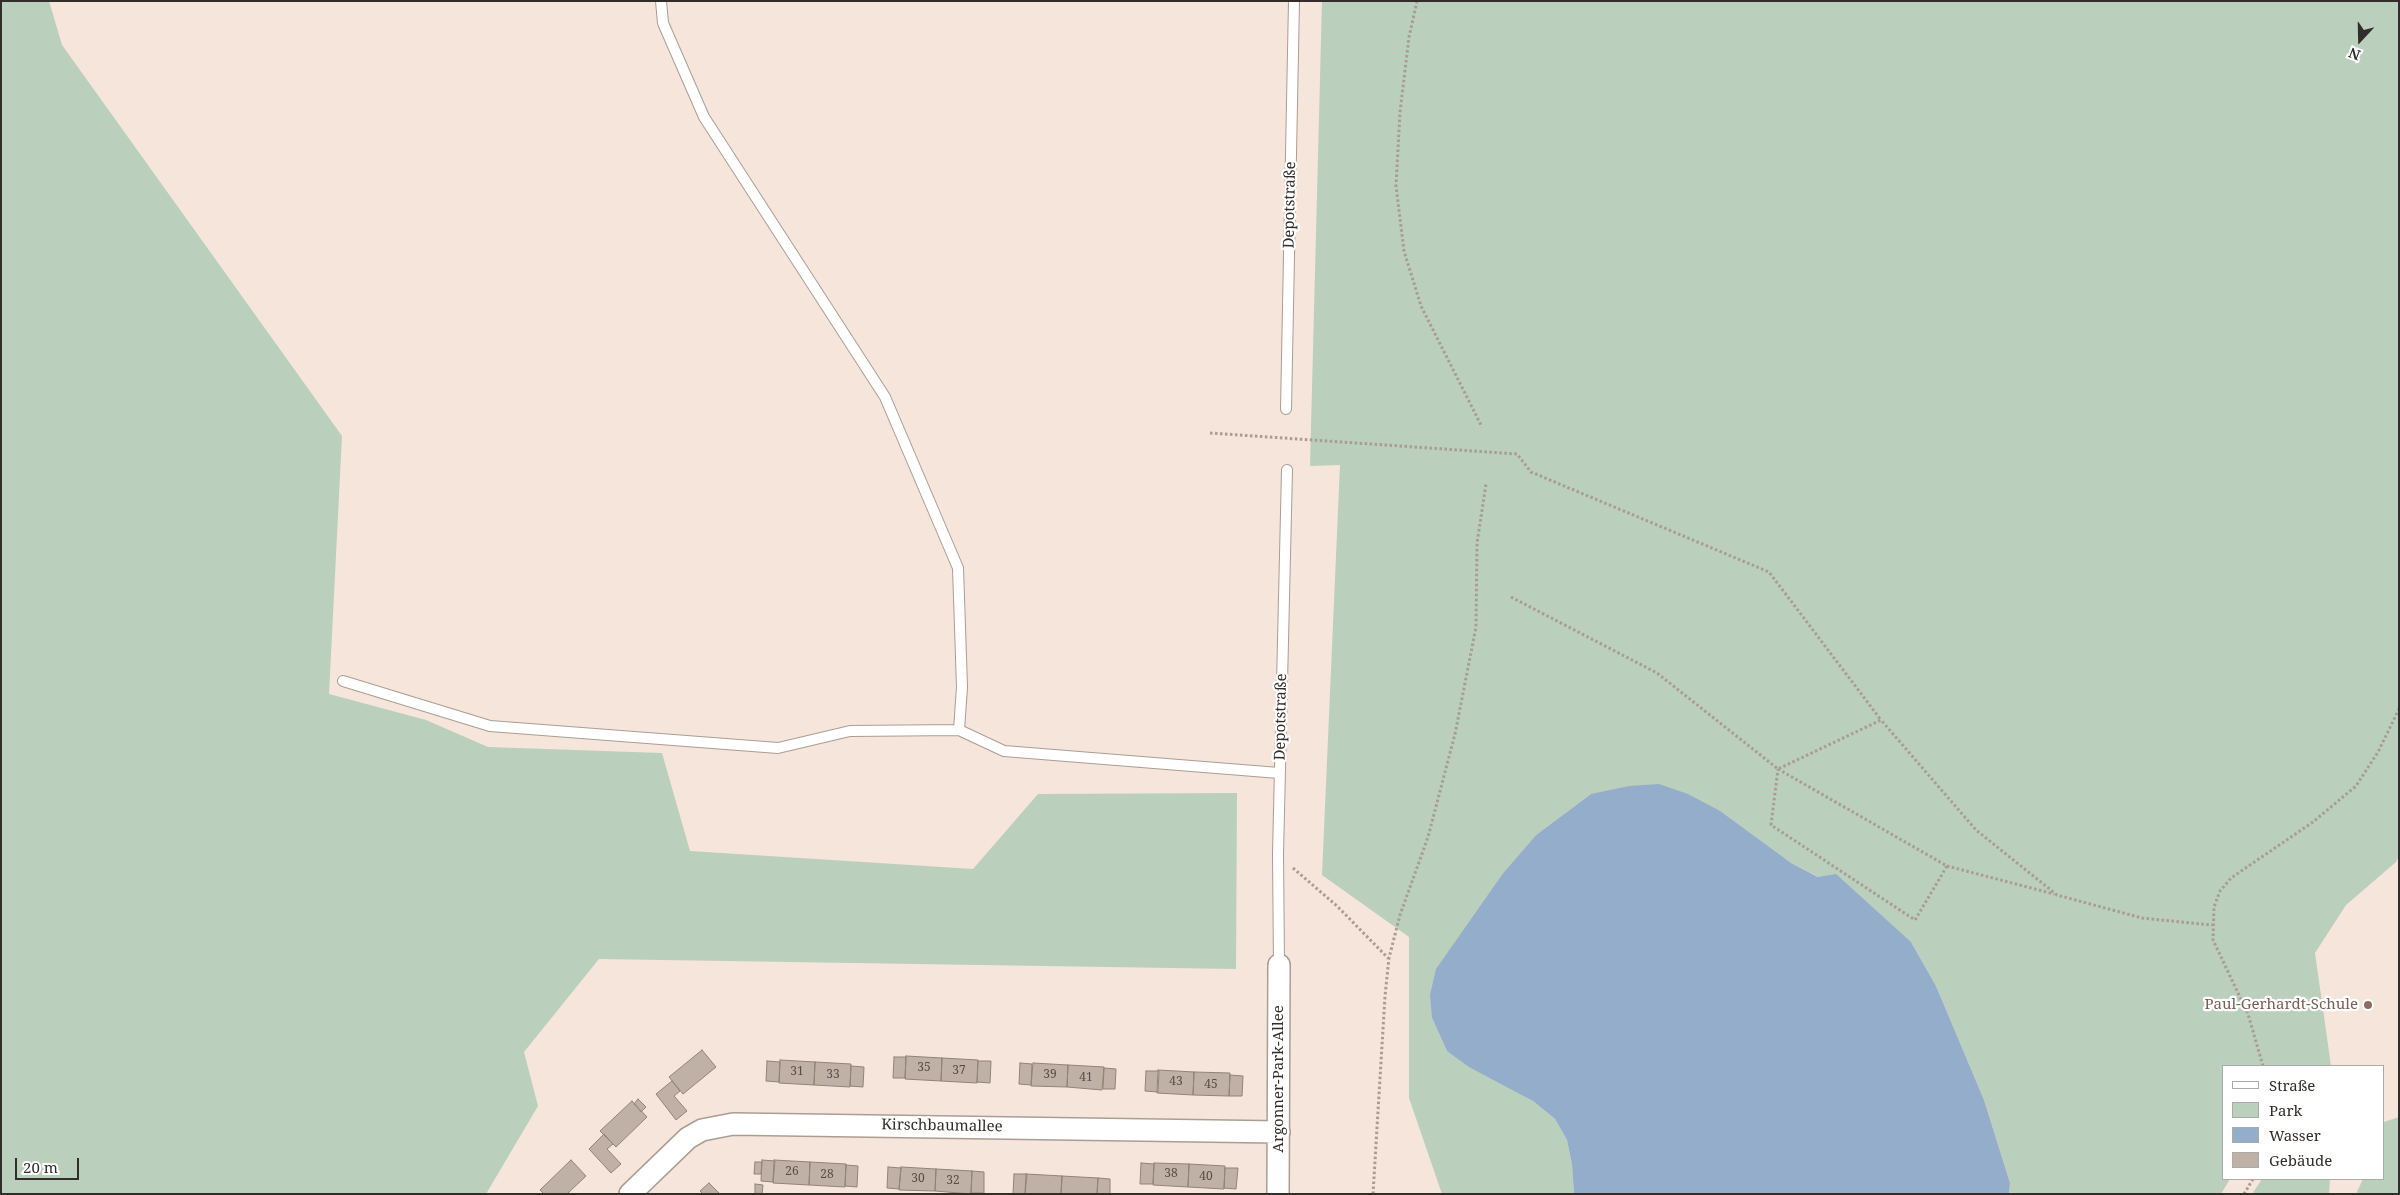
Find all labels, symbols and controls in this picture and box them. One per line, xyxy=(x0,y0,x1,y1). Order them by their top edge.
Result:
north arrow xyxy=(2335,15,2385,65)
text: N xyxy=(2346,44,2363,65)
street label: Depotstraße xyxy=(1280,161,1300,249)
street label: Depotstraße xyxy=(1271,673,1291,761)
place label: Paul-Gerhardt-Schule xyxy=(2204,996,2358,1014)
marker: Paul-Gerhardt-Schule xyxy=(2362,999,2374,1011)
street label: Argonner-Park-Allee xyxy=(1270,1005,1288,1153)
house number: 35 xyxy=(917,1061,931,1075)
house number: 37 xyxy=(952,1064,966,1078)
house number: 31 xyxy=(790,1065,804,1079)
legend xyxy=(2222,1065,2385,1180)
house number: 33 xyxy=(826,1068,840,1082)
house number: 39 xyxy=(1043,1068,1057,1082)
house number: 41 xyxy=(1079,1071,1093,1085)
house number: 43 xyxy=(1169,1075,1183,1089)
text: Straße xyxy=(2269,1075,2315,1095)
house number: 45 xyxy=(1204,1078,1218,1092)
text: Park xyxy=(2269,1100,2302,1120)
street label: Kirschbaumallee xyxy=(881,1116,1003,1136)
text: Wasser xyxy=(2269,1125,2321,1145)
scale bar xyxy=(18,1148,81,1180)
text: Gebäude xyxy=(2269,1150,2332,1170)
text: 20 m xyxy=(23,1157,58,1177)
house number: 26 xyxy=(785,1165,799,1179)
house number: 38 xyxy=(1164,1167,1178,1181)
house number: 28 xyxy=(820,1168,834,1182)
house number: 40 xyxy=(1199,1170,1213,1184)
house number: 30 xyxy=(911,1172,925,1186)
house number: 32 xyxy=(946,1174,960,1188)

